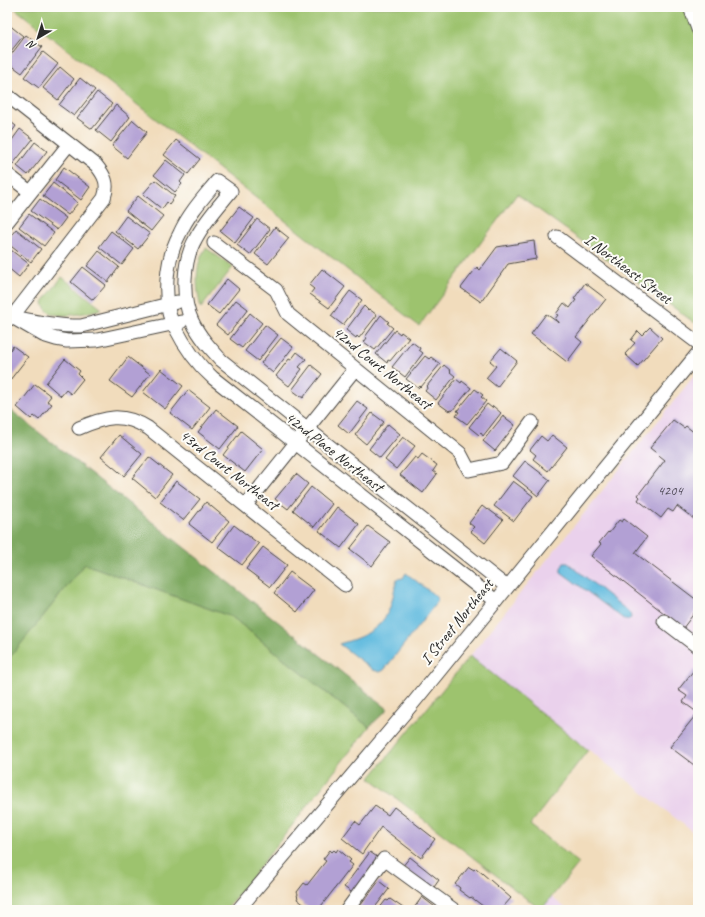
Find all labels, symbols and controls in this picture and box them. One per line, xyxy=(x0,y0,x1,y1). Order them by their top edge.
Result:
north arrow xyxy=(18,18,58,58)
text: N xyxy=(23,37,39,53)
street label: I Northeast Street xyxy=(580,229,677,310)
street label: 42nd Court Northeast xyxy=(329,322,438,416)
street label: 42nd Place Northeast xyxy=(281,407,389,498)
street label: 43rd Court Northeast xyxy=(176,425,285,516)
house number: 4204 xyxy=(657,482,684,499)
street label: I Street Northeast xyxy=(416,574,499,669)

